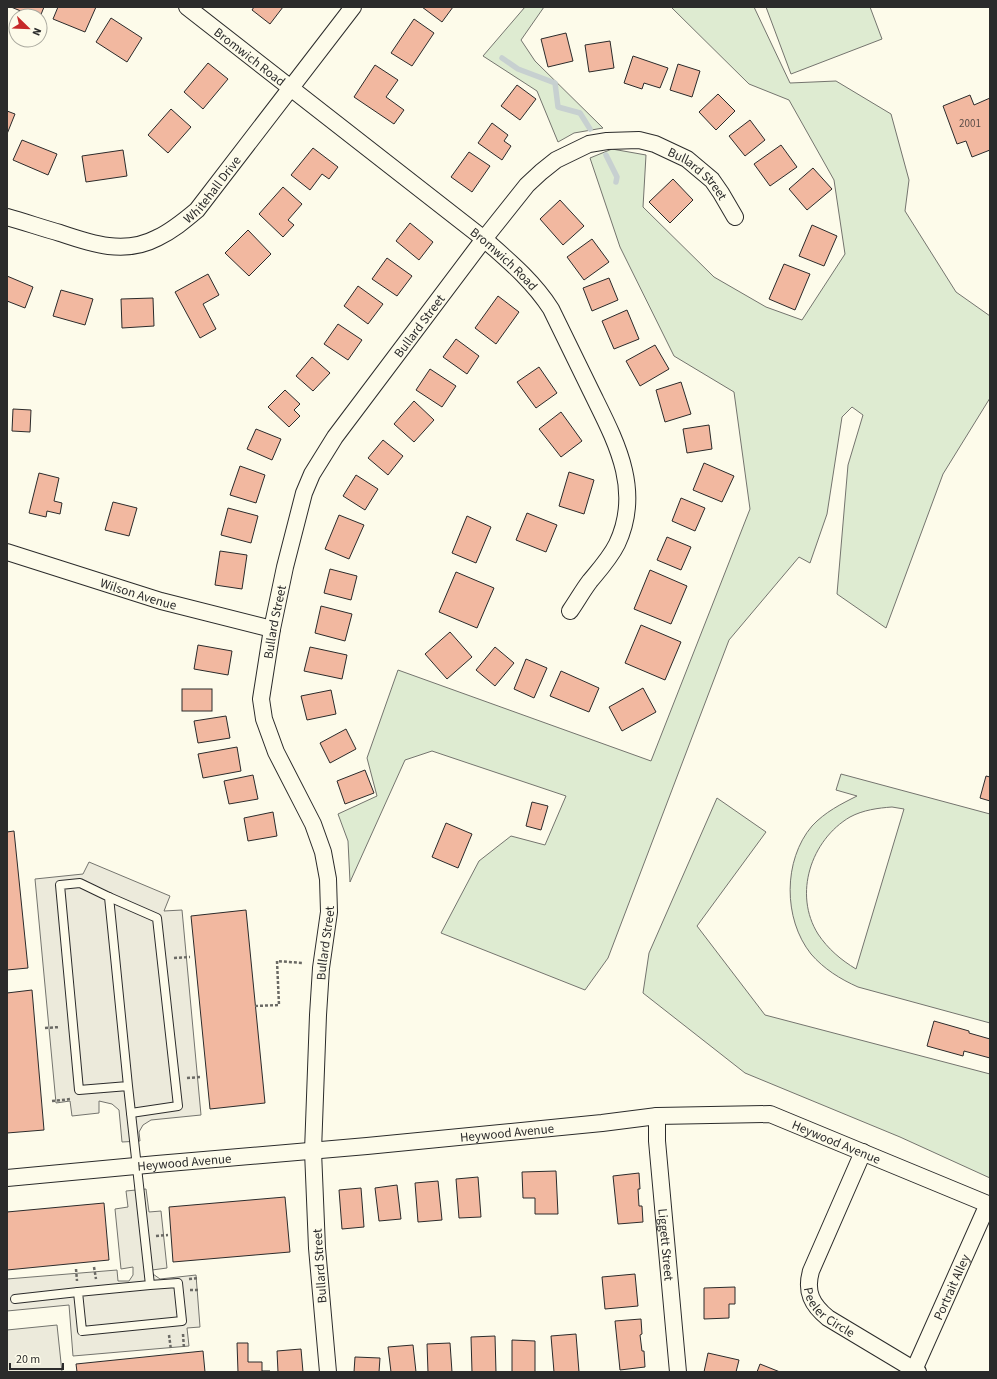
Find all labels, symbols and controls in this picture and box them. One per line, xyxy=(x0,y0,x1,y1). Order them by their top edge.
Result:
north arrow xyxy=(8,8,48,48)
street label: Bromwich Road xyxy=(210,23,289,91)
text: N xyxy=(28,25,45,38)
house number: 2001 xyxy=(959,116,981,131)
street label: Bullard Street xyxy=(665,143,731,204)
street label: Whitehall Drive xyxy=(180,152,246,228)
street label: Bromwich Road xyxy=(466,224,541,295)
street label: Bullard Street xyxy=(390,290,450,362)
street label: Wilson Avenue xyxy=(98,574,178,615)
street label: Bullard Street xyxy=(259,583,291,660)
street label: Bullard Street xyxy=(312,905,339,981)
street label: Heywood Avenue xyxy=(789,1116,883,1169)
street label: Heywood Avenue xyxy=(459,1120,555,1147)
street label: Heywood Avenue xyxy=(136,1150,232,1176)
street label: Liggett Street xyxy=(653,1208,678,1282)
street label: Bullard Street xyxy=(308,1227,332,1304)
street label: Portrait Alley xyxy=(929,1252,975,1323)
street label: Peeler Circle xyxy=(799,1286,858,1342)
scale bar xyxy=(10,1345,63,1371)
text: 20 m xyxy=(16,1351,40,1368)

